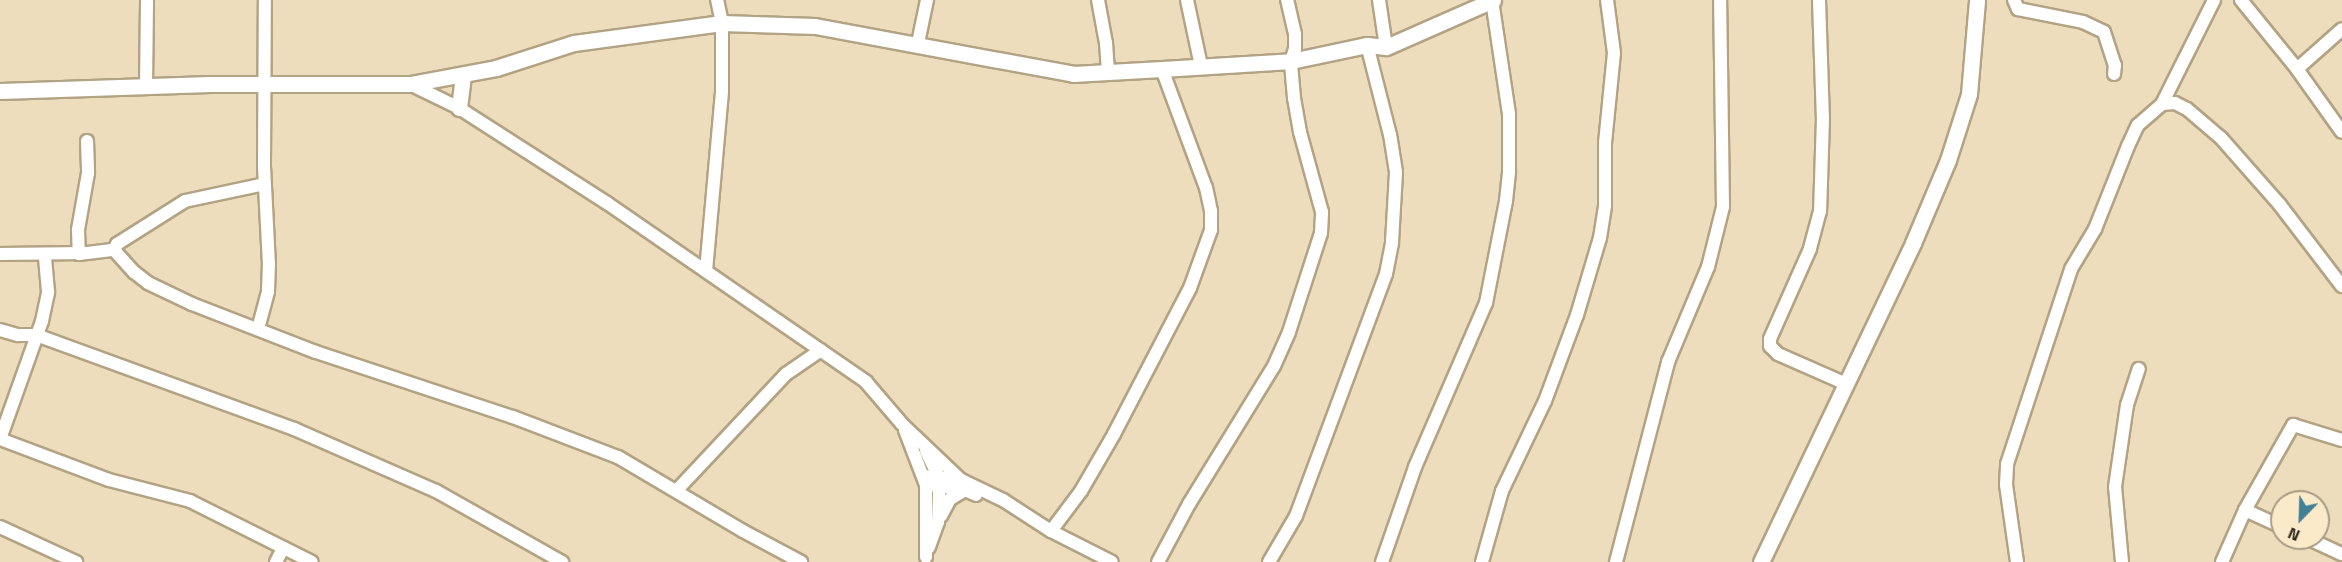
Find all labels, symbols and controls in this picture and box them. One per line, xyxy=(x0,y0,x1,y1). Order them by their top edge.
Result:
north arrow xyxy=(2270,490,2330,550)
text: N xyxy=(2284,522,2304,548)

